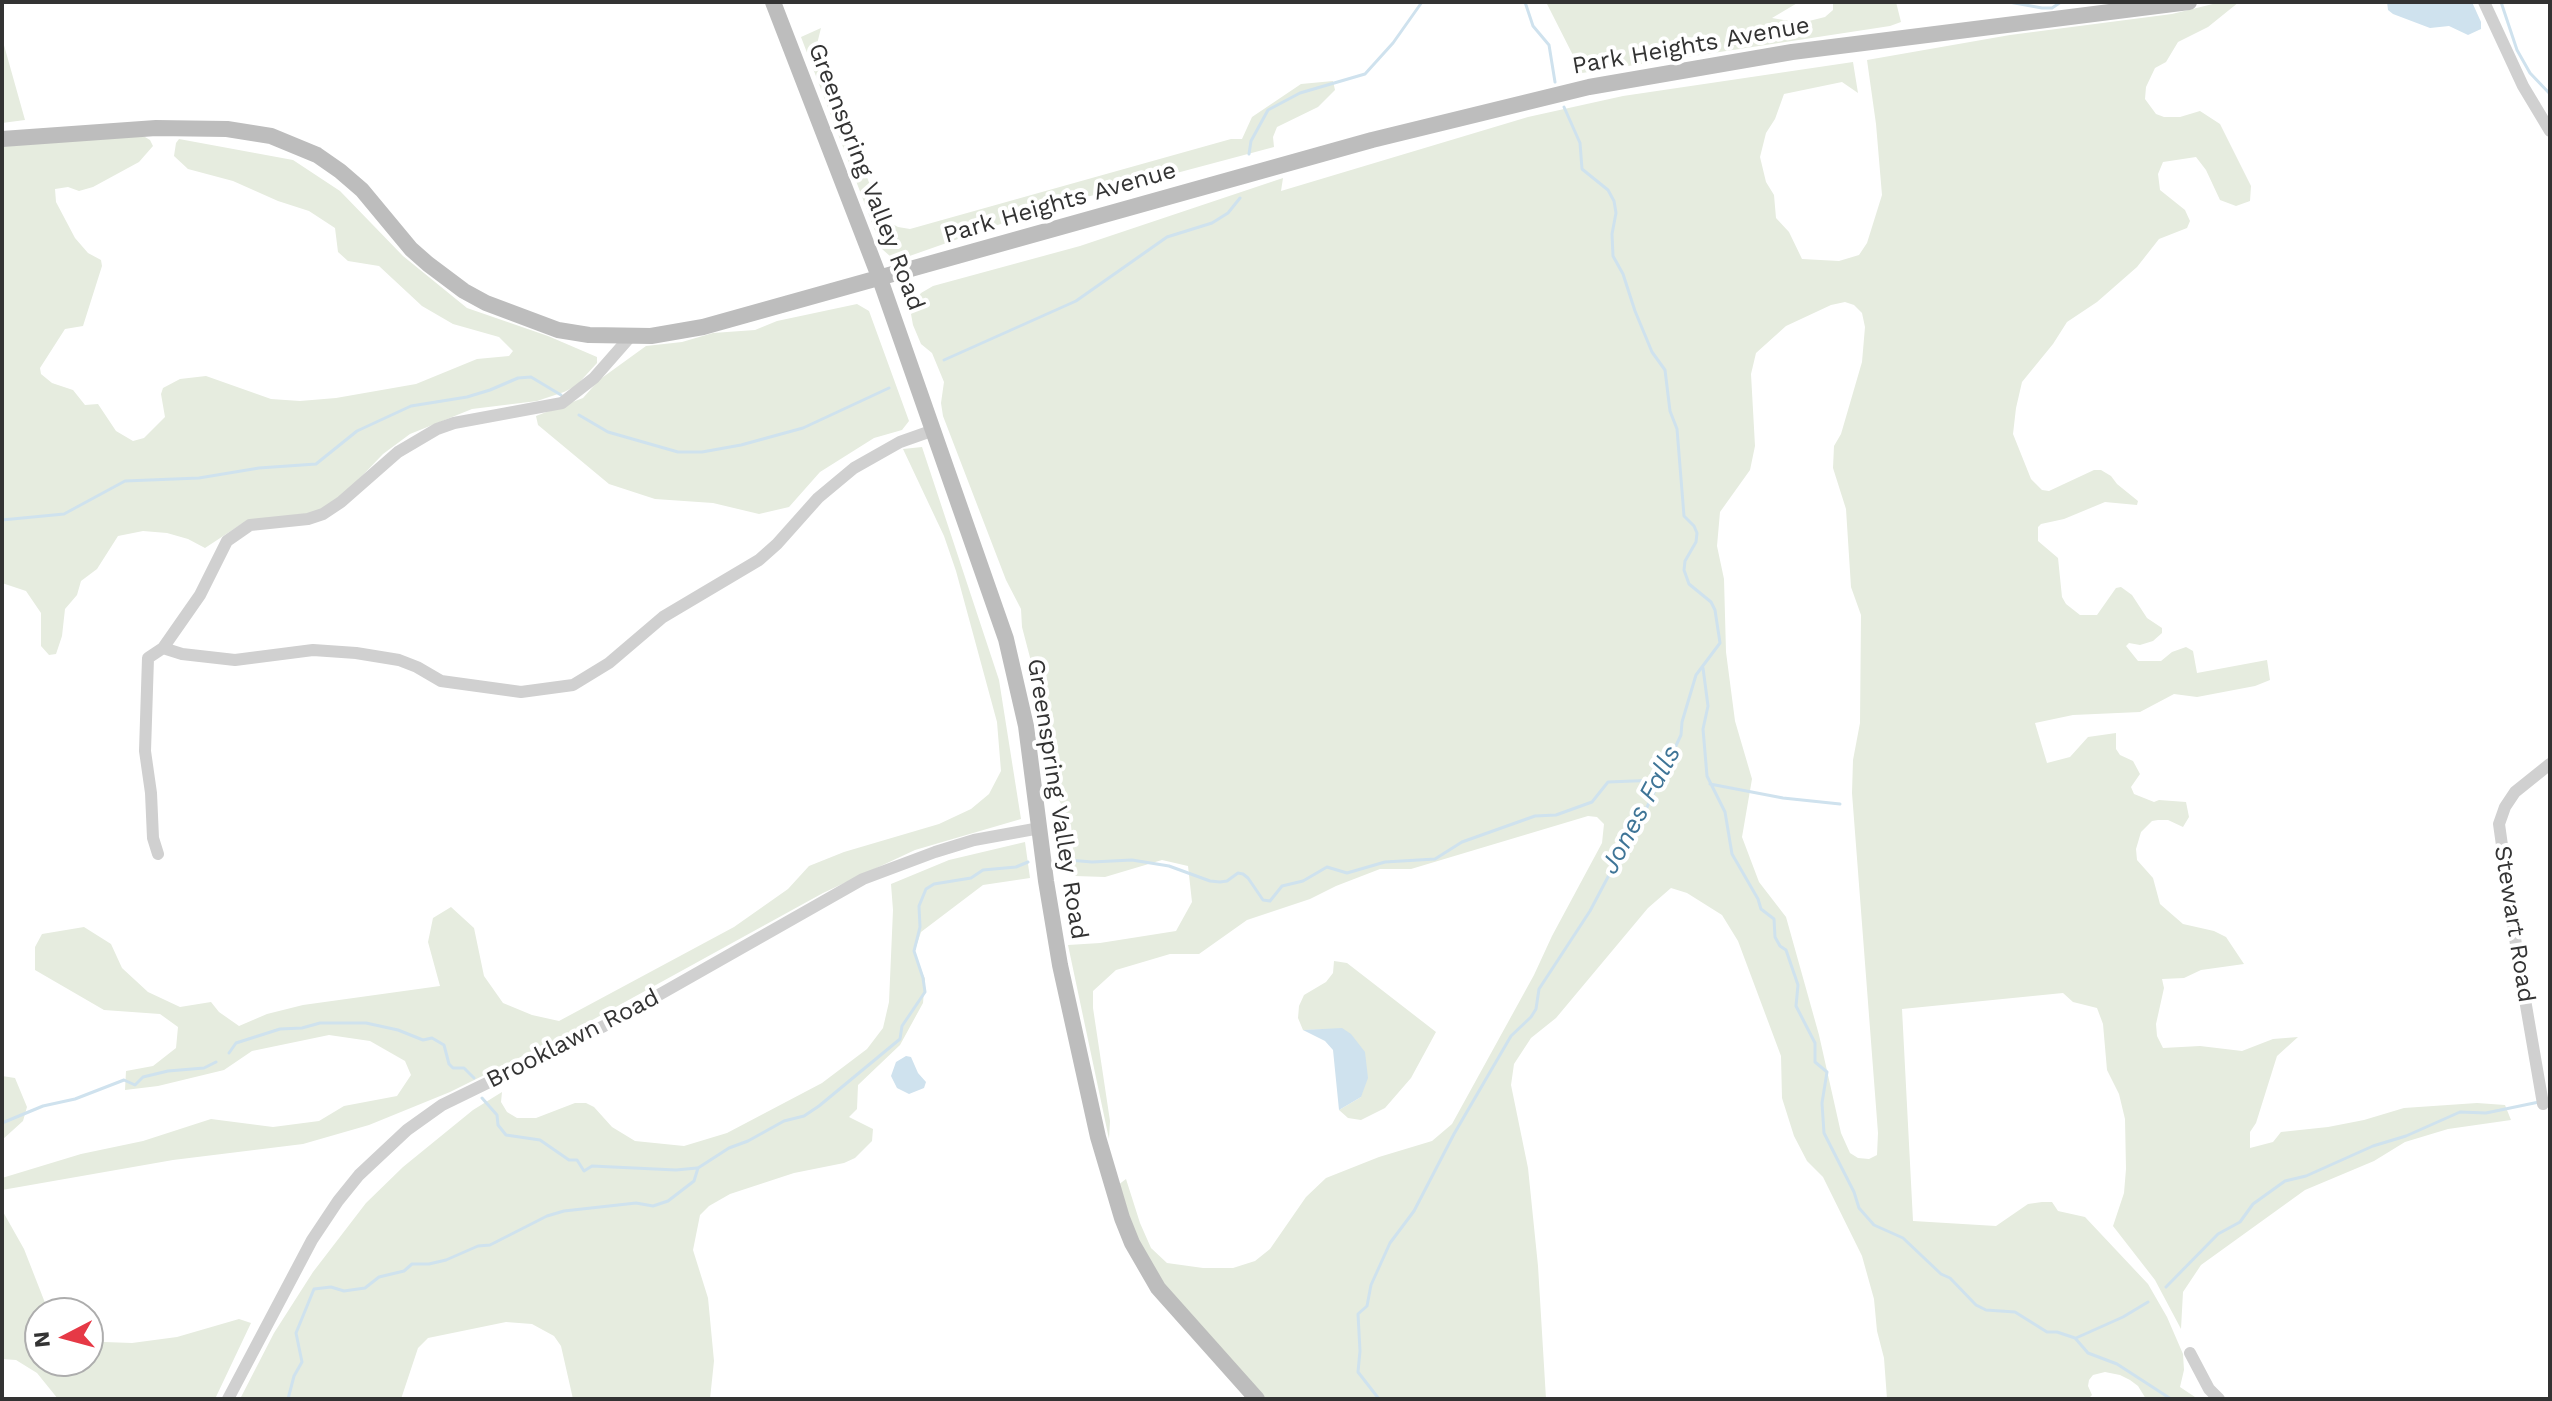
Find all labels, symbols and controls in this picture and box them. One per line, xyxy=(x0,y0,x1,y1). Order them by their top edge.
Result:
street label: Park Heights Avenue xyxy=(1570,11,1812,81)
street label: Greenspring Valley Road xyxy=(802,39,930,315)
street label: Park Heights Avenue xyxy=(940,156,1180,250)
street label: Greenspring Valley Road xyxy=(1021,657,1093,941)
water label: Jones Falls xyxy=(1594,740,1688,880)
street label: Stewart Road xyxy=(2487,844,2541,1004)
street label: Brooklawn Road xyxy=(482,983,664,1095)
north arrow xyxy=(24,1297,104,1377)
text: N xyxy=(28,1330,55,1349)

